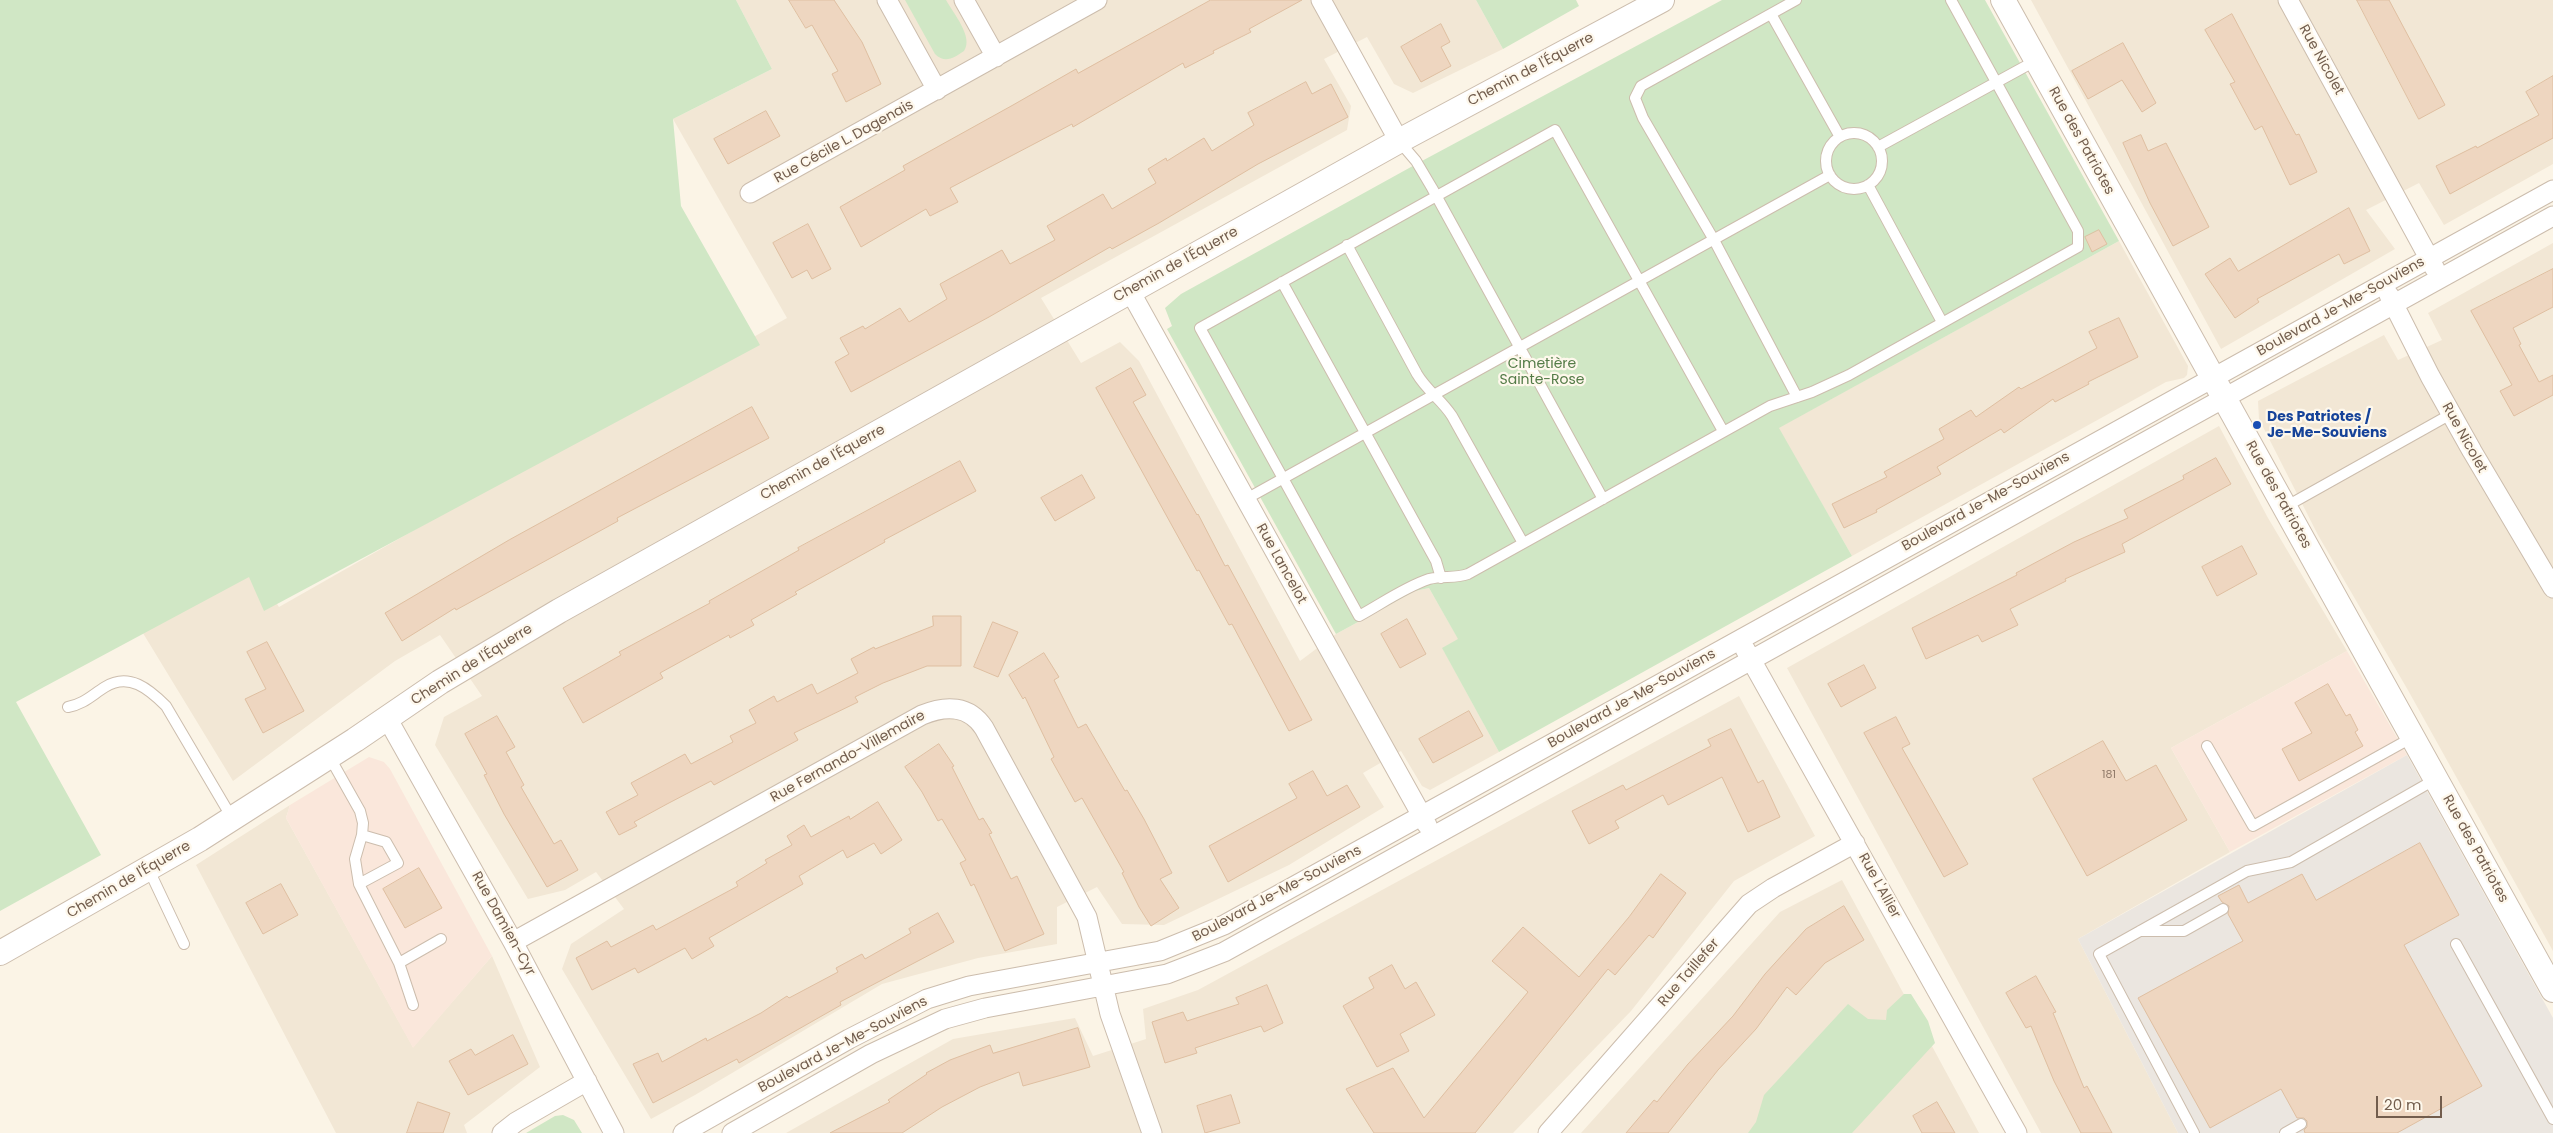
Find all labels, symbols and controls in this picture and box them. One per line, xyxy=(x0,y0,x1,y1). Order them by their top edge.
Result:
street label: Rue Nicolet xyxy=(2295,22,2347,98)
street label: Chemin de l'Équerre xyxy=(1465,30,1597,110)
street label: Rue des Patriotes xyxy=(2044,84,2118,198)
street label: Rue Cécile L. Dagenais xyxy=(771,97,917,187)
street label: Chemin de l'Équerre xyxy=(1111,224,1241,306)
street label: Boulevard Je-Me-Souviens xyxy=(2254,254,2428,360)
park label: Cimetière Sainte-Rose xyxy=(1499,356,1585,388)
street label: Rue Nicolet xyxy=(2438,400,2490,476)
place label: Des Patriotes / Je-Me-Souviens xyxy=(2267,409,2387,442)
marker: Des Patriotes / Je-Me-Souviens xyxy=(2251,419,2263,431)
street label: Chemin de l'Équerre xyxy=(758,422,888,504)
street label: Rue des Patriotes xyxy=(2241,438,2315,552)
street label: Boulevard Je-Me-Souviens xyxy=(1899,449,2073,555)
street label: Rue Lancelot xyxy=(1252,521,1310,607)
street label: Chemin de l'Équerre xyxy=(408,621,536,709)
street label: Boulevard Je-Me-Souviens xyxy=(1545,646,1719,752)
street label: Rue Fernando-Villemaire xyxy=(768,707,928,807)
house number: 181 xyxy=(2102,768,2116,782)
street label: Rue des Patriotes xyxy=(2438,792,2512,906)
street label: Chemin de l'Équerre xyxy=(64,838,194,922)
street label: Boulevard Je-Me-Souviens xyxy=(1190,842,1364,946)
street label: Rue L'Allier xyxy=(1854,851,1904,921)
street label: Rue Damien-Cyr xyxy=(467,869,539,979)
street label: Rue Taillefer xyxy=(1655,936,1723,1010)
street label: Boulevard Je-Me-Souviens xyxy=(756,993,930,1097)
scale bar xyxy=(2378,1086,2444,1118)
text: 20 m xyxy=(2384,1094,2422,1115)

